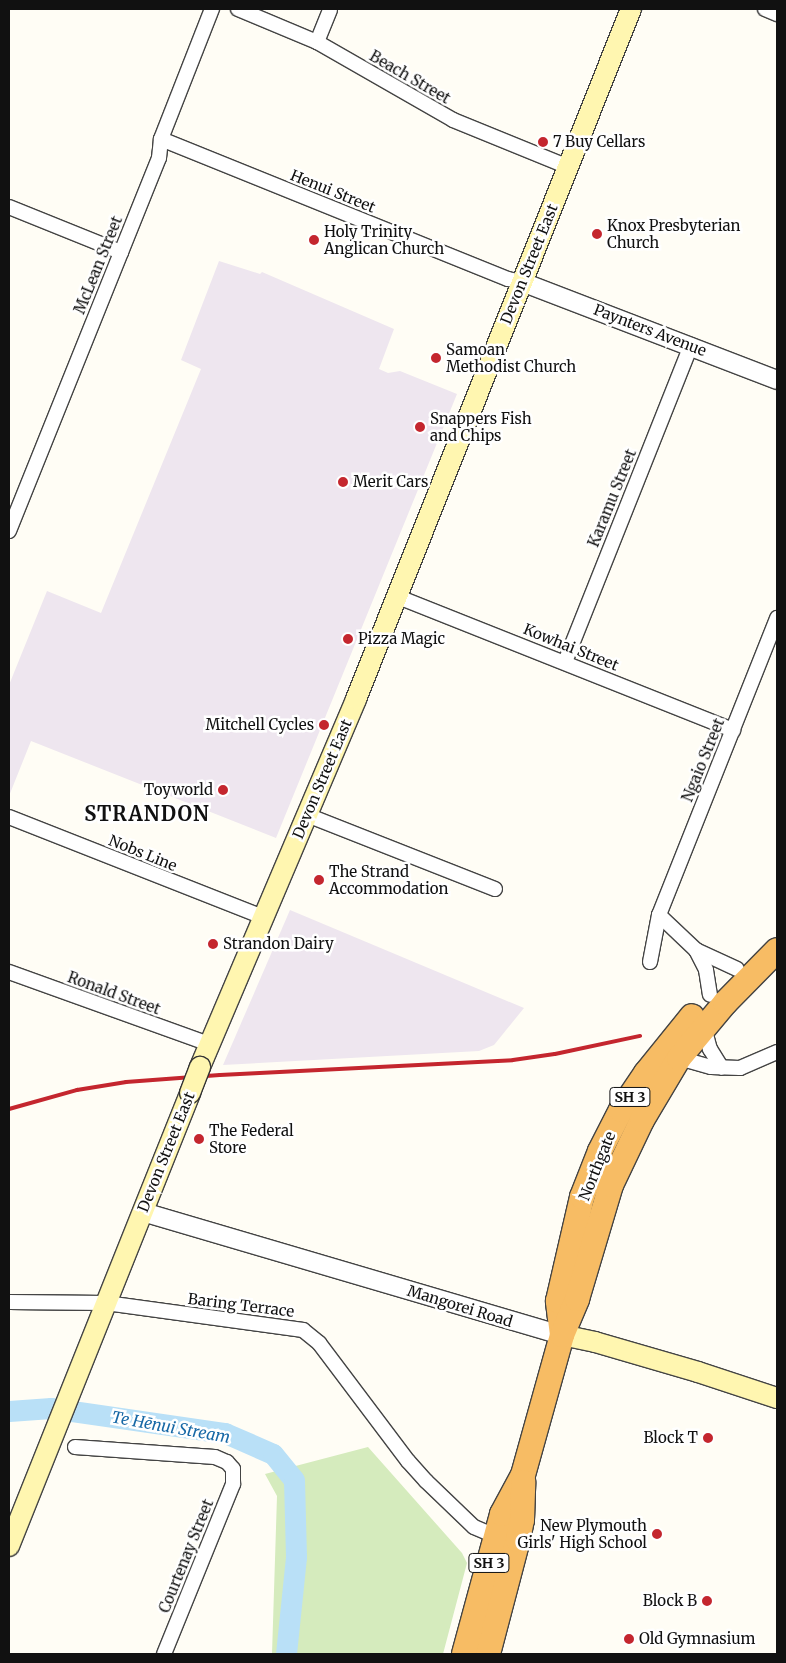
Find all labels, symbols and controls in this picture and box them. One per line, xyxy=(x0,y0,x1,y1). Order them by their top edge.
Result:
street label: Beach Street xyxy=(366,47,454,107)
place label: 7 Buy Cellars xyxy=(553,133,645,151)
marker: 7 Buy Cellars xyxy=(537,136,549,148)
street label: Henui Street xyxy=(288,166,378,216)
street label: Devon Street East xyxy=(497,201,561,327)
street label: McLean Street xyxy=(70,214,126,316)
place label: Knox Presbyterian Church xyxy=(607,216,741,251)
place label: Holy Trinity Anglican Church xyxy=(324,222,444,257)
marker: Knox Presbyterian Church xyxy=(591,228,603,240)
marker: Holy Trinity Anglican Church xyxy=(308,234,320,246)
street label: Paynters Avenue xyxy=(591,300,709,360)
place label: Samoan Methodist Church xyxy=(446,340,576,375)
marker: Samoan Methodist Church xyxy=(430,352,442,364)
place label: Snappers Fish and Chips xyxy=(430,409,532,444)
marker: Snappers Fish and Chips xyxy=(414,421,426,433)
street label: Karamu Street xyxy=(584,446,640,550)
place label: Merit Cars xyxy=(353,473,428,491)
marker: Merit Cars xyxy=(337,476,349,488)
street label: Kowhai Street xyxy=(521,620,621,674)
place label: Pizza Magic xyxy=(358,630,445,648)
marker: Pizza Magic xyxy=(342,633,354,645)
place label: Mitchell Cycles xyxy=(206,716,314,734)
street label: Ngaio Street xyxy=(678,716,728,804)
street label: Devon Street East xyxy=(289,717,355,841)
marker: Mitchell Cycles xyxy=(318,719,330,731)
place label: Toyworld xyxy=(144,781,213,799)
marker: Toyworld xyxy=(217,784,229,796)
district label: STRANDON xyxy=(83,801,211,825)
street label: Nobs Line xyxy=(106,831,180,875)
place label: The Strand Accommodation xyxy=(329,862,448,897)
marker: The Strand Accommodation xyxy=(313,874,325,886)
place label: Strandon Dairy xyxy=(223,935,334,953)
marker: Strandon Dairy xyxy=(207,938,219,950)
street label: Ronald Street xyxy=(65,968,163,1018)
road number: SH 3 xyxy=(609,1086,651,1108)
street label: Devon Street East xyxy=(134,1089,198,1215)
place label: The Federal Store xyxy=(209,1121,294,1156)
street label: Northgate xyxy=(575,1129,619,1203)
marker: The Federal Store xyxy=(193,1133,205,1145)
street label: Mangorei Road xyxy=(405,1281,515,1331)
street label: Baring Terrace xyxy=(187,1290,295,1320)
water label: Te Hēnui Stream xyxy=(110,1407,232,1447)
place label: Block T xyxy=(643,1429,698,1447)
marker: Block T xyxy=(702,1432,714,1444)
street label: Courtenay Street xyxy=(155,1497,217,1615)
place label: New Plymouth Girls' High School xyxy=(518,1516,647,1551)
marker: New Plymouth Girls' High School xyxy=(651,1528,663,1540)
road number: SH 3 xyxy=(468,1552,510,1575)
place label: Block B xyxy=(643,1592,697,1610)
marker: Block B xyxy=(701,1595,713,1607)
place label: Old Gymnasium xyxy=(639,1630,755,1648)
marker: Old Gymnasium xyxy=(623,1633,635,1645)

